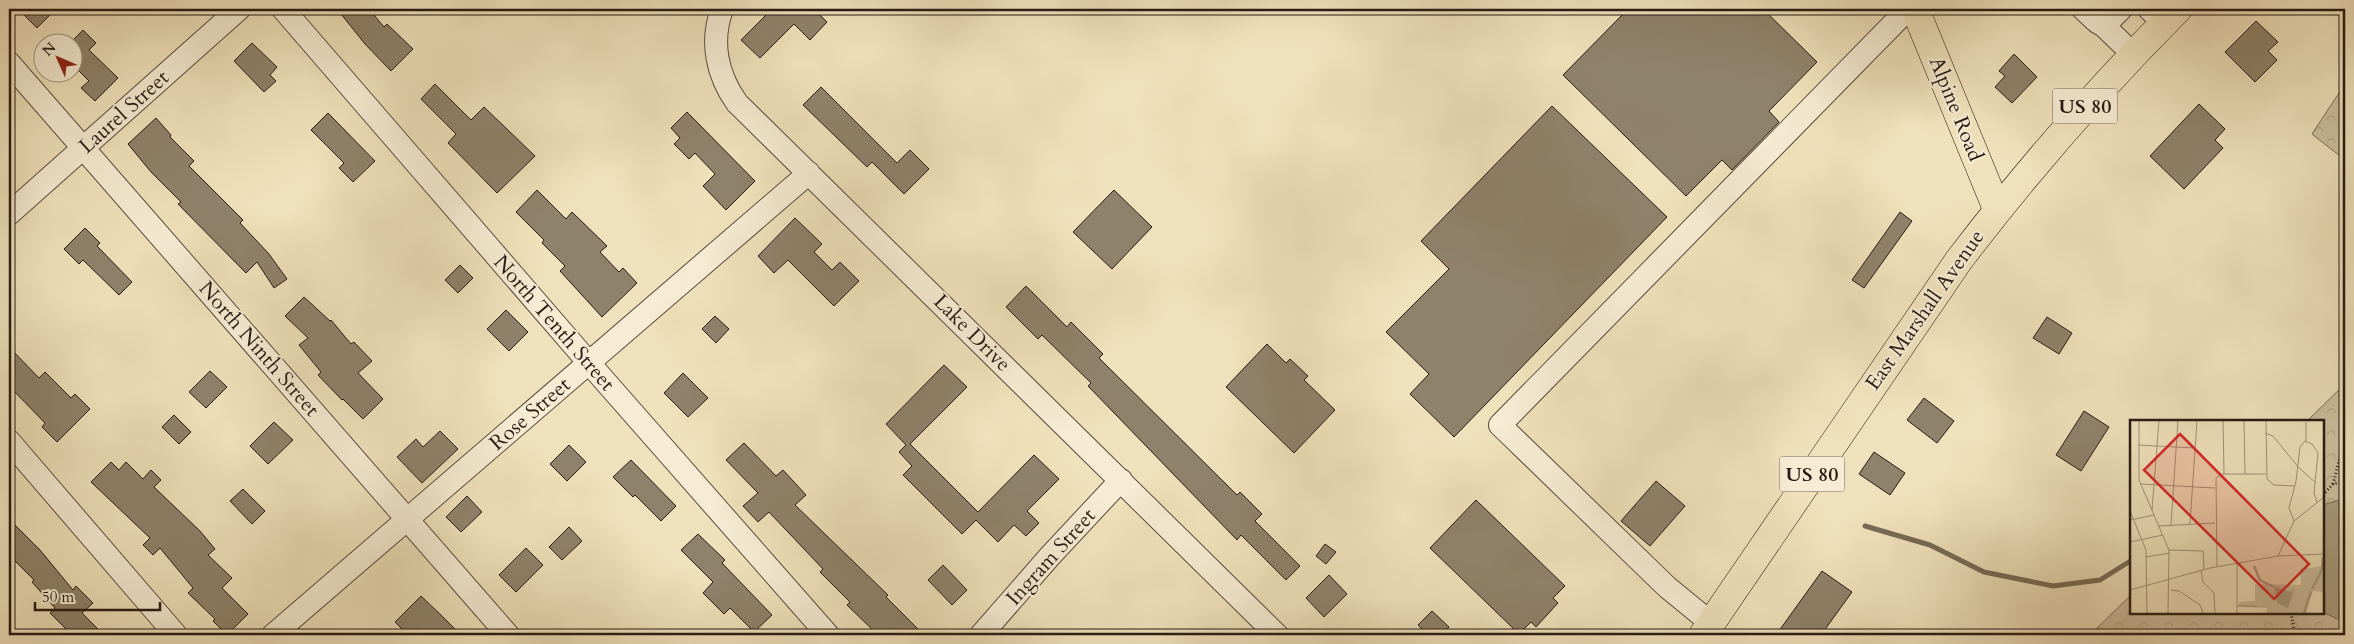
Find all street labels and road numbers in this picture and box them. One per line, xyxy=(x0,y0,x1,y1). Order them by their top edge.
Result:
street label: Alpine Road xyxy=(1922,52,1990,166)
street label: Laurel Street xyxy=(73,64,176,160)
road number: US 80 xyxy=(2052,88,2118,124)
street label: East Marshall Avenue xyxy=(1859,224,1991,396)
street label: North Tenth Street xyxy=(487,249,622,398)
street label: North Ninth Street xyxy=(192,275,326,423)
street label: Lake Drive xyxy=(927,288,1017,378)
street label: Rose Street xyxy=(483,370,577,457)
road number: US 80 xyxy=(1780,456,1844,492)
street label: Ingram Street xyxy=(1000,502,1103,612)

